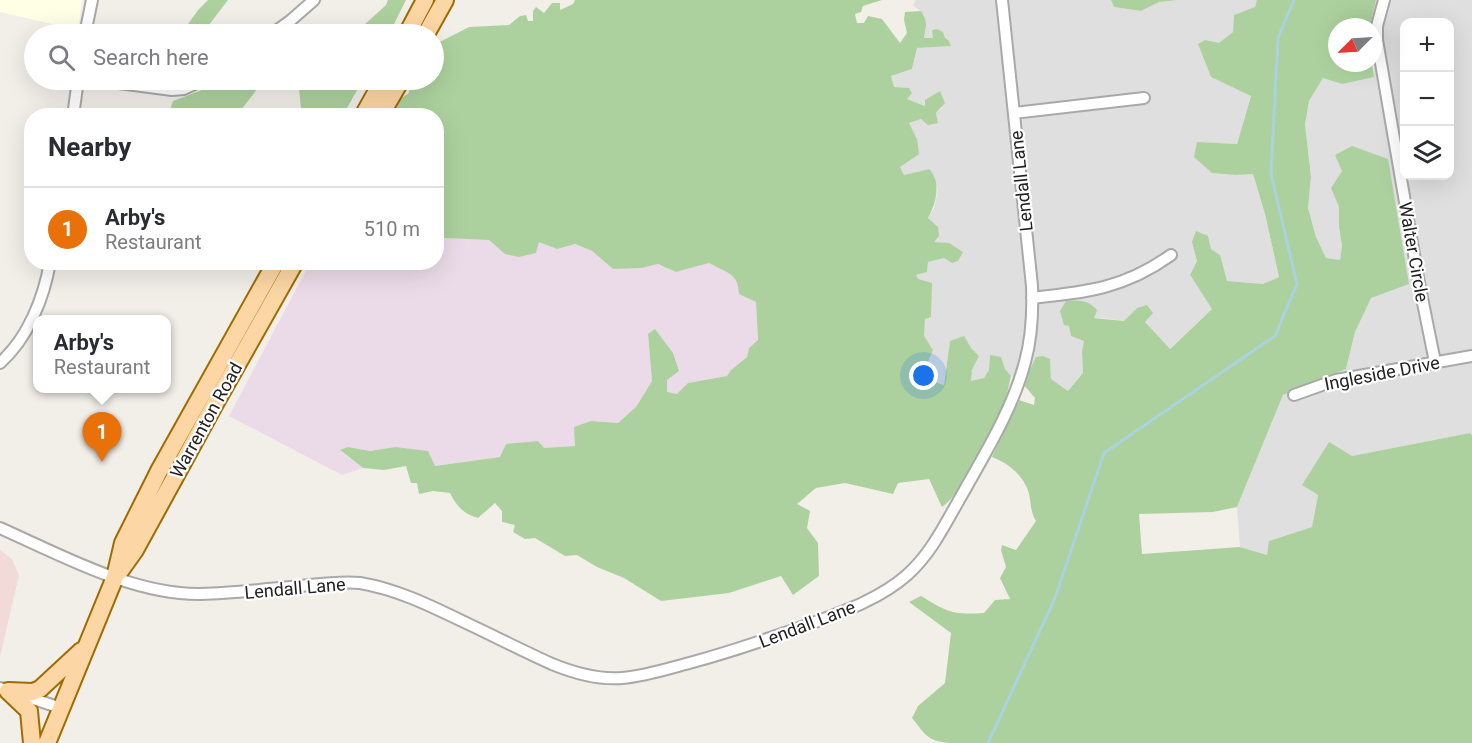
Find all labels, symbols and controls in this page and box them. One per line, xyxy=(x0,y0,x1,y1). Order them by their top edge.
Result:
north arrow xyxy=(1328,18,1382,72)
map controls xyxy=(1400,18,1454,180)
button: + xyxy=(1400,18,1454,72)
search box xyxy=(24,24,444,90)
icon: search xyxy=(45,41,78,74)
text: Search here xyxy=(93,45,209,70)
button: − xyxy=(1400,72,1454,126)
button: layers xyxy=(1400,126,1454,180)
street label: Lendall Lane xyxy=(1005,130,1037,232)
text: Nearby xyxy=(48,132,131,162)
street label: Walter Circle xyxy=(1395,200,1433,304)
text: Arby's xyxy=(105,205,165,230)
text: 1 xyxy=(62,217,73,241)
text: 510 m xyxy=(364,217,420,241)
text: Restaurant xyxy=(105,230,202,254)
popup xyxy=(33,315,171,393)
text: Arby's xyxy=(54,330,114,355)
street label: Ingleside Drive xyxy=(1323,352,1441,394)
text: Restaurant xyxy=(54,355,150,379)
street label: Warrenton Road xyxy=(166,359,246,481)
your location xyxy=(909,361,938,390)
pin: 1 xyxy=(82,412,122,462)
street label: Lendall Lane xyxy=(244,573,346,603)
street label: Lendall Lane xyxy=(756,596,858,652)

